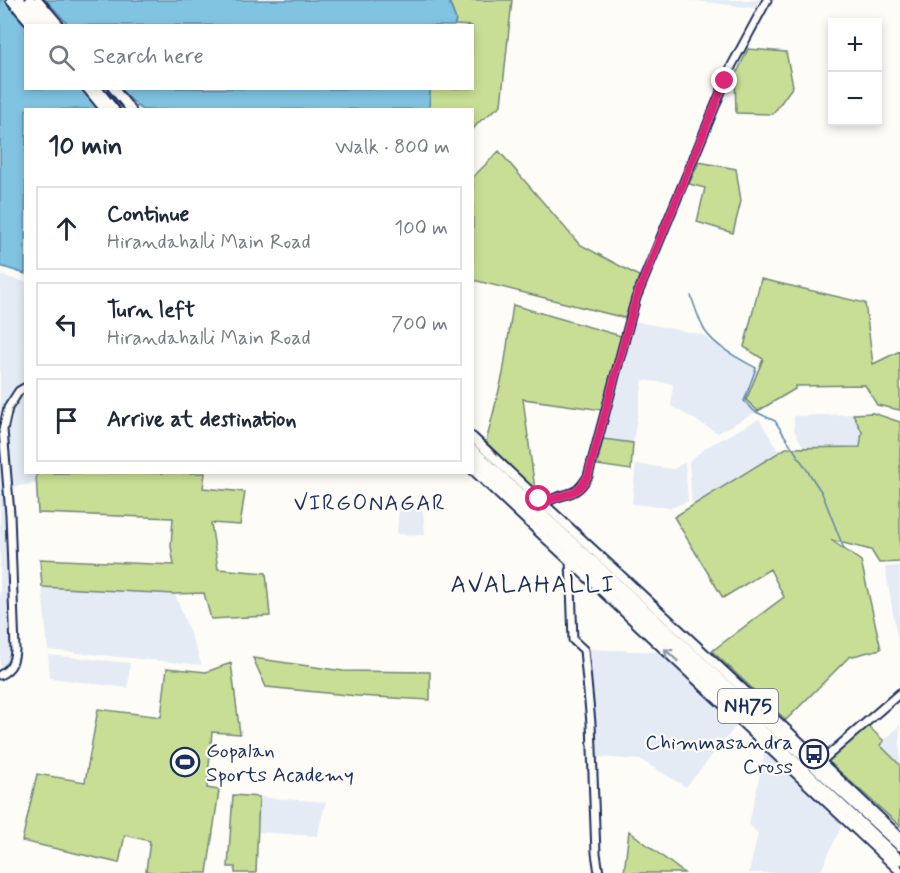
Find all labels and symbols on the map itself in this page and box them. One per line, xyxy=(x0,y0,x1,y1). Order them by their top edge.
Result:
route end xyxy=(711,67,737,93)
route start xyxy=(525,485,551,511)
district label: VIRGONAGAR xyxy=(294,490,446,518)
district label: AVALAHALLI xyxy=(451,570,615,601)
one-way arrow xyxy=(663,648,678,662)
road number: NH75 xyxy=(718,689,778,723)
place label: Chimmasandra Cross xyxy=(645,729,793,781)
place label: Gopalan Sports Academy xyxy=(206,737,354,789)
bus stop icon: Chimmasandra Cross xyxy=(798,738,830,770)
sports icon: Gopalan Sports Academy xyxy=(169,746,201,778)

